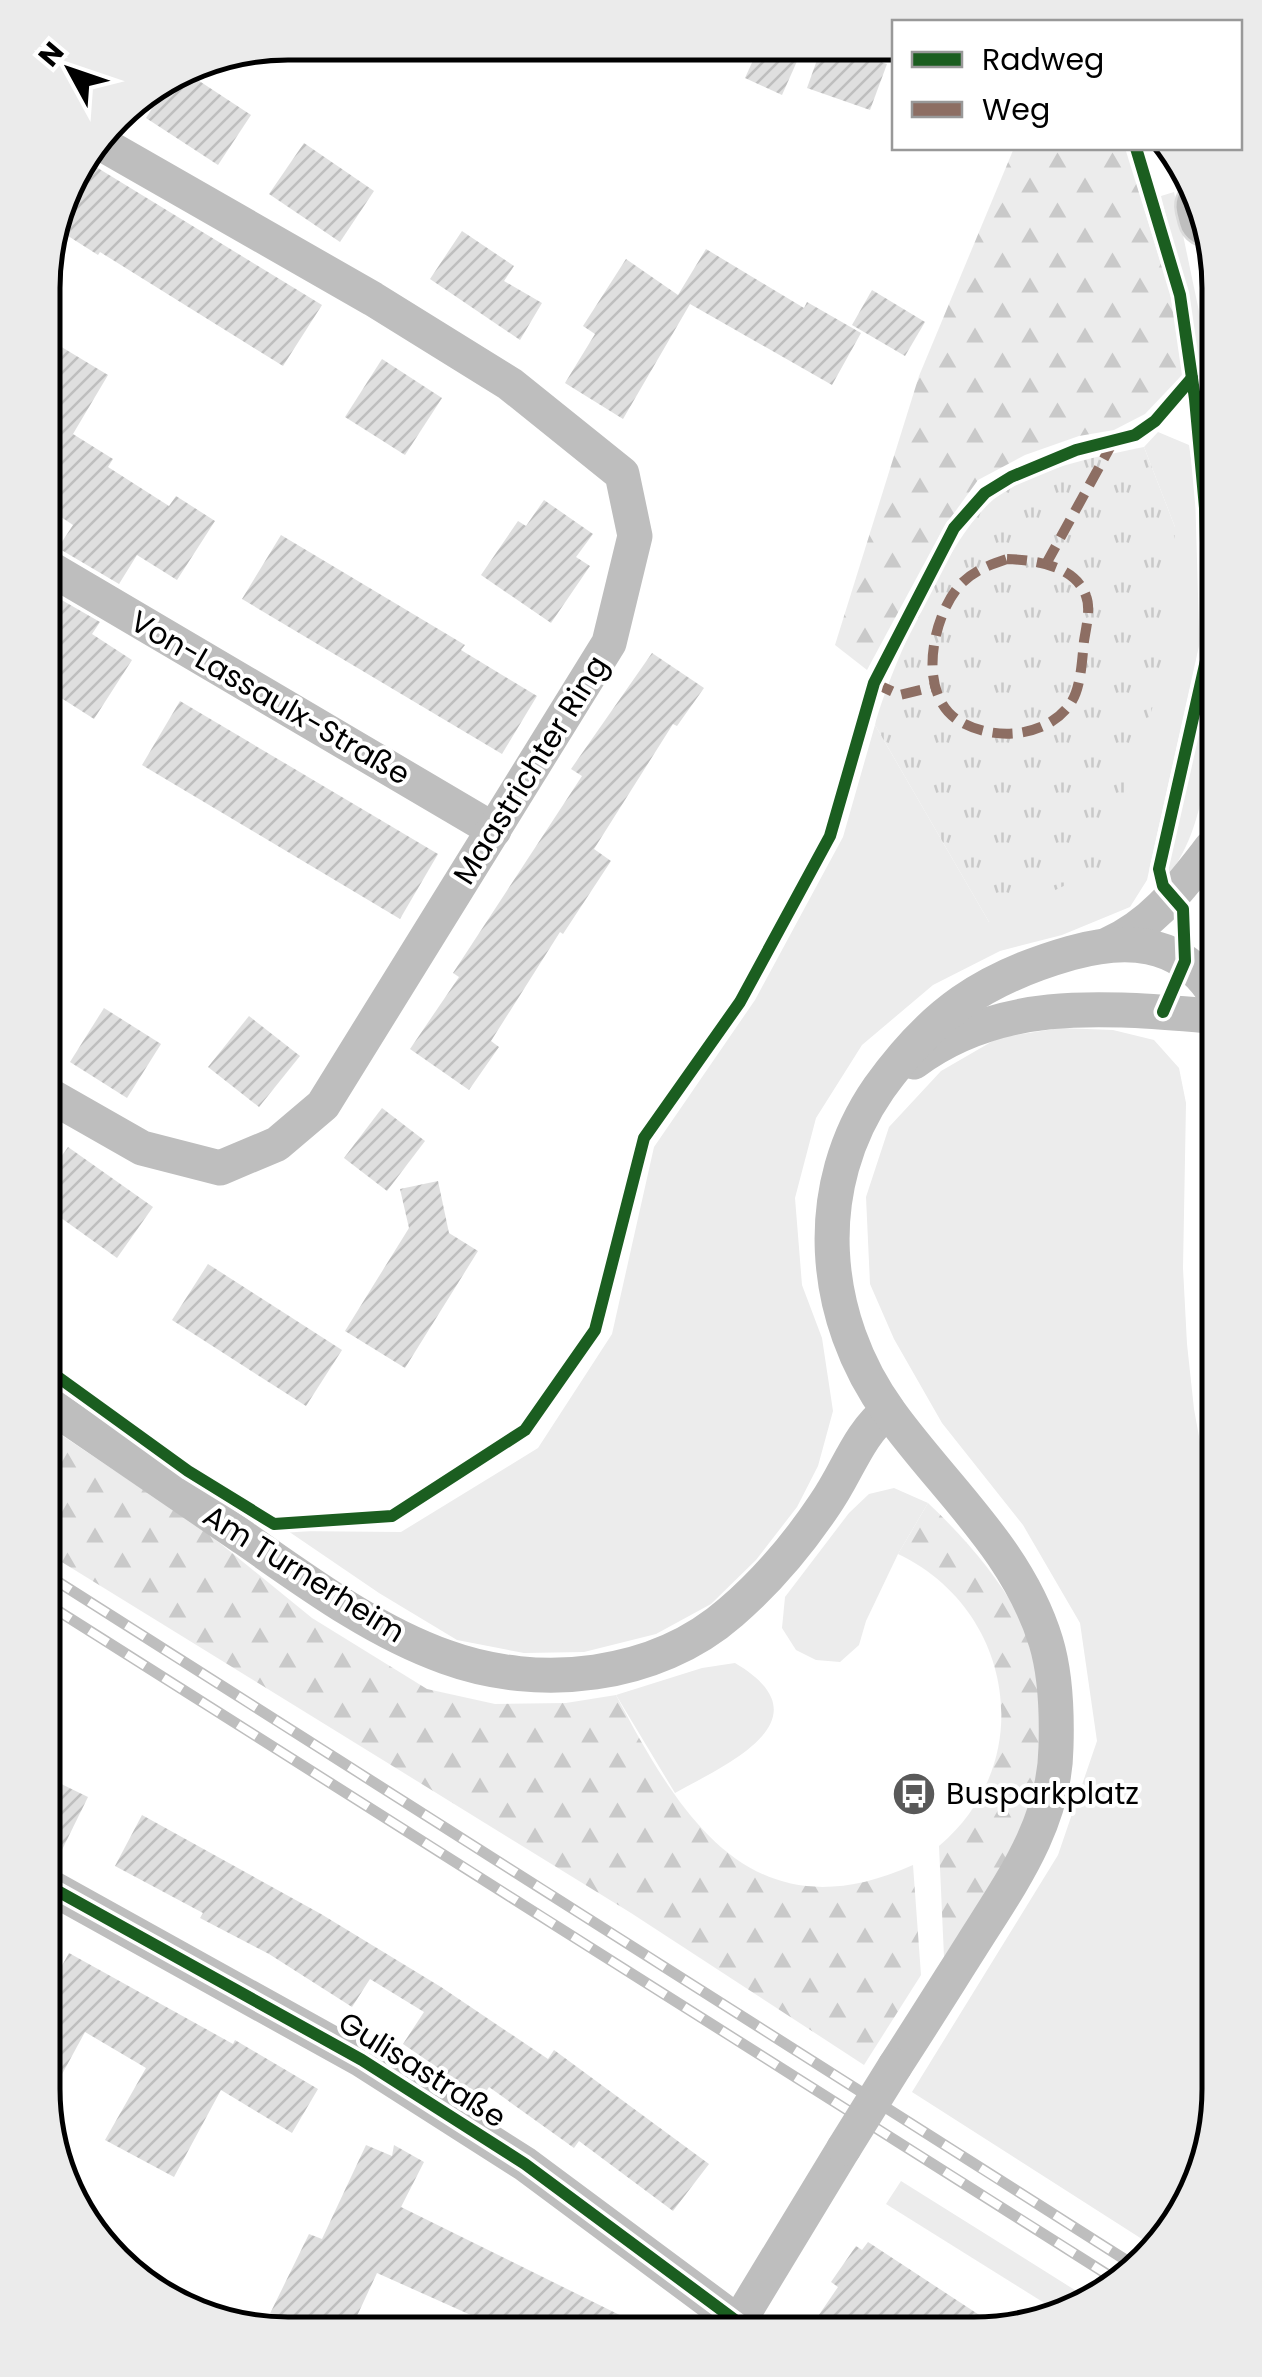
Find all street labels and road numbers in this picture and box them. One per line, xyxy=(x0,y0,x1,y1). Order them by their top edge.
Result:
street label: Von-Lassaulx-Straße xyxy=(122,600,418,795)
street label: Maastrichter Ring xyxy=(443,647,618,893)
street label: Am Turnerheim xyxy=(195,1494,414,1653)
street label: Gulisastraße xyxy=(330,2001,514,2138)

